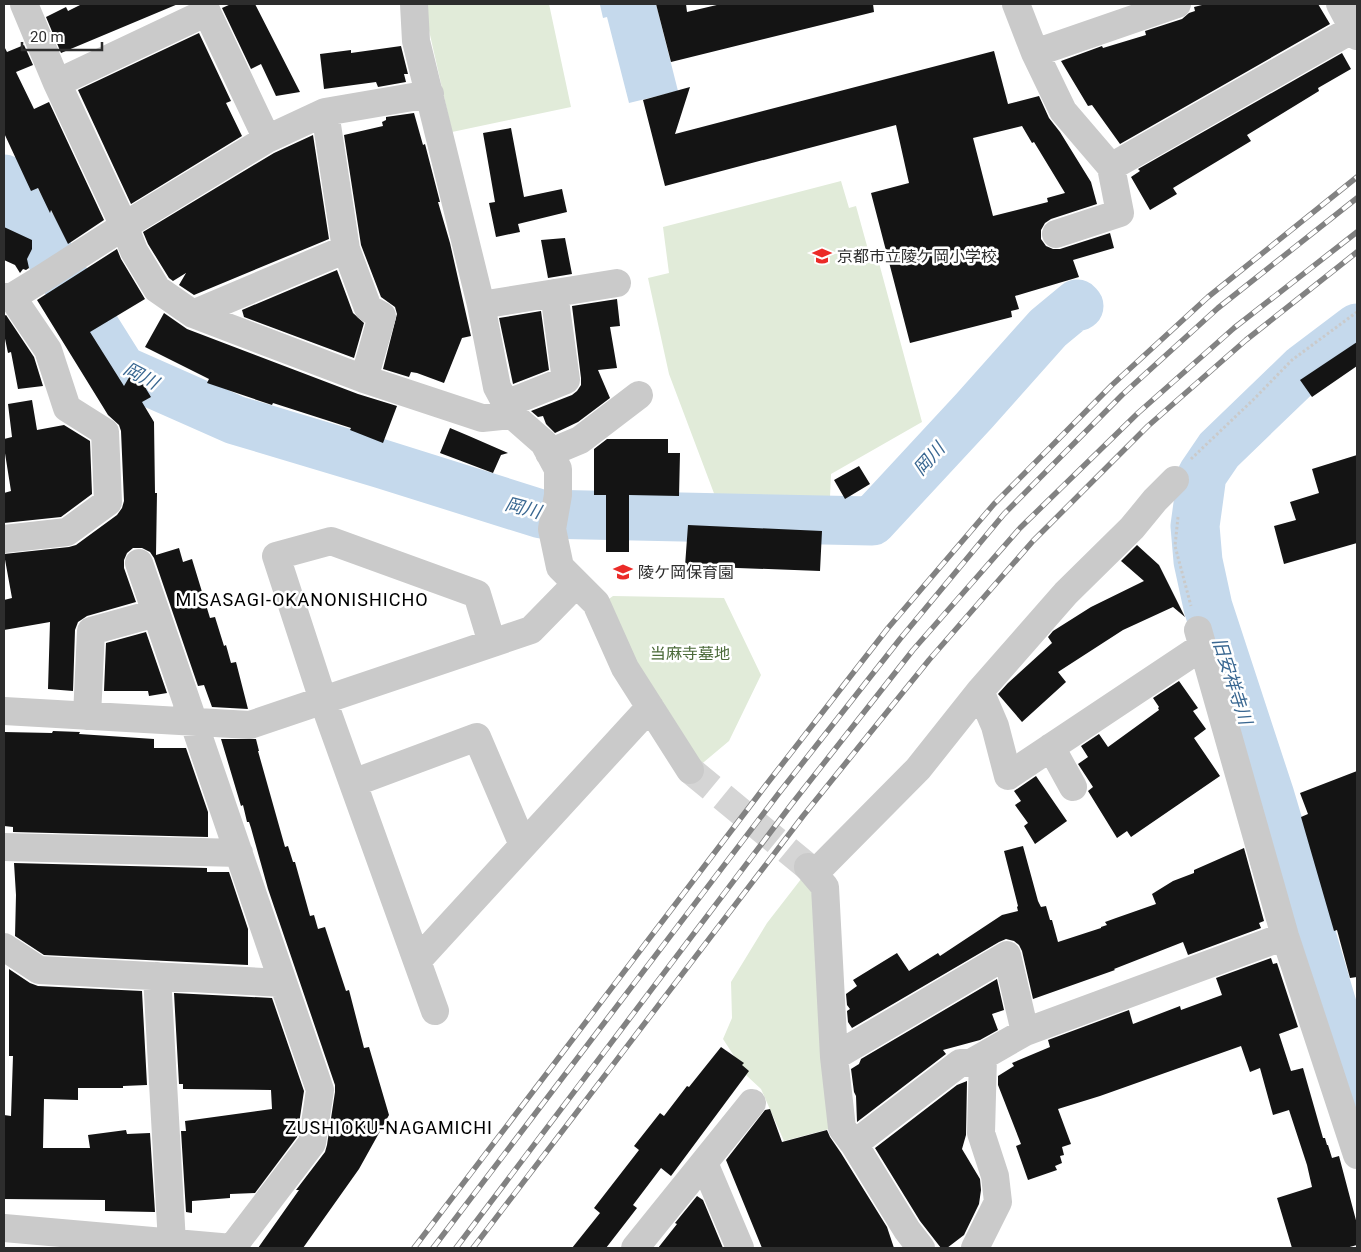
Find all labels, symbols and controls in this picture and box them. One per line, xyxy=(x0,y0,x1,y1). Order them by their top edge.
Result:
scale bar xyxy=(22,20,102,52)
text: 20 m xyxy=(30,28,64,46)
school or university icon: 京都市立陵ケ岡小学校 xyxy=(811,245,833,267)
place label: 京都市立陵ケ岡小学校 xyxy=(837,247,997,266)
water label: 岡川 xyxy=(120,358,164,394)
water label: 岡川 xyxy=(909,437,950,479)
water label: 岡川 xyxy=(503,493,545,523)
school or university icon: 陵ケ岡保育園 xyxy=(612,561,634,583)
place label: 陵ケ岡保育園 xyxy=(638,563,734,582)
district label: MISASAGI-OKANONISHICHO xyxy=(175,589,429,610)
water label: 旧安祥寺川 xyxy=(1209,635,1257,729)
park label: 当麻寺墓地 xyxy=(650,644,730,663)
district label: ZUSHIOKU-NAGAMICHI xyxy=(285,1117,493,1138)

